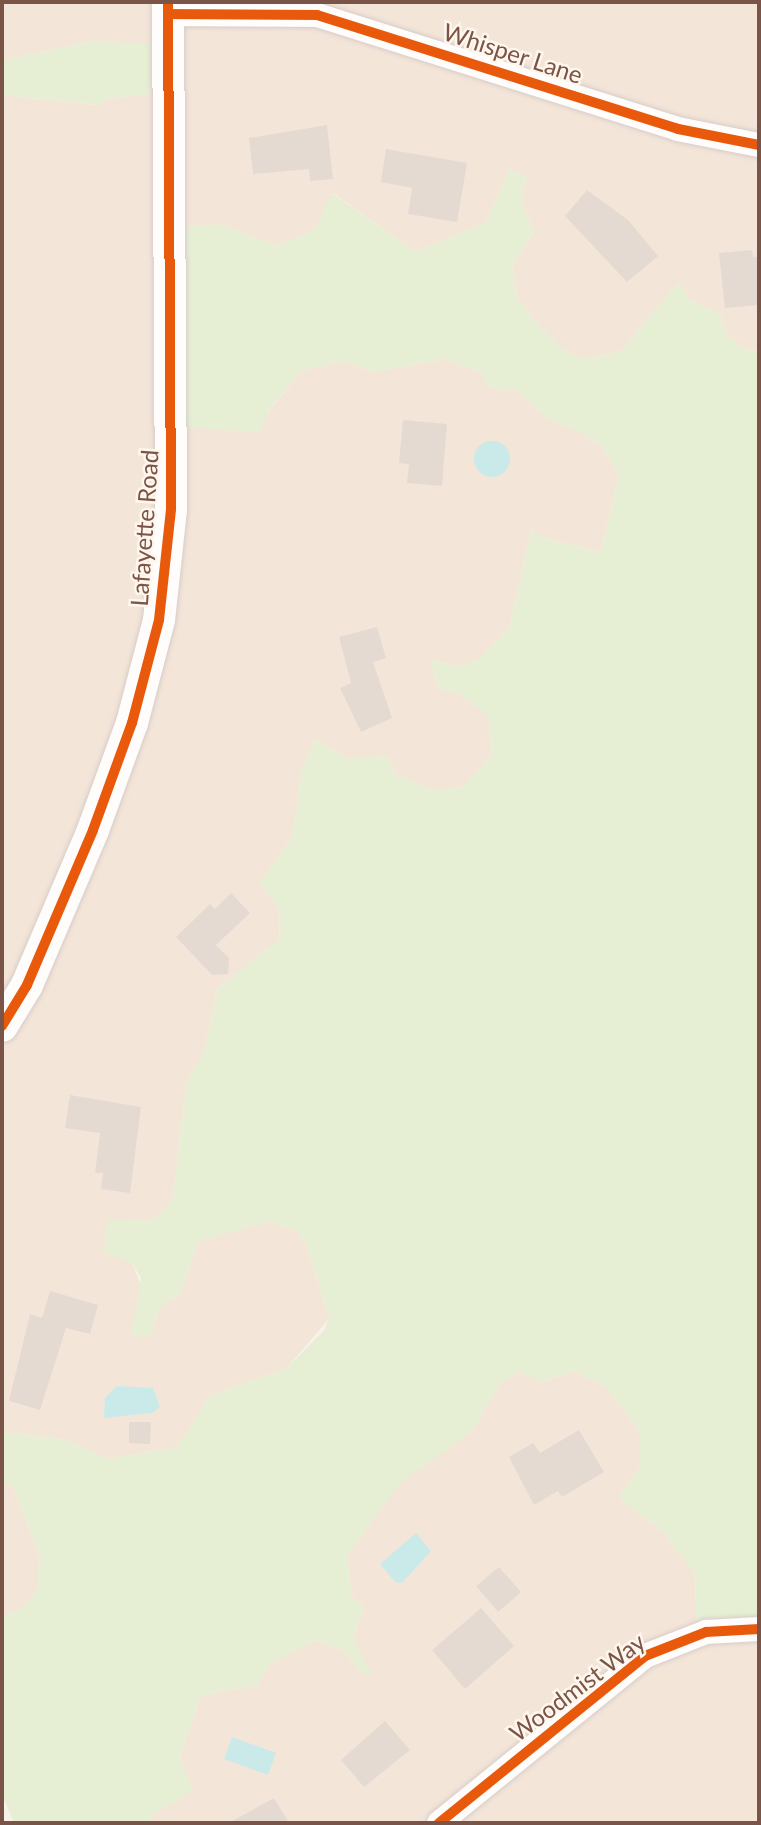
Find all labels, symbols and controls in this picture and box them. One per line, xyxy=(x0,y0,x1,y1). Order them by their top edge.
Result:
street label: Whisper Lane xyxy=(439,17,587,89)
street label: Lafayette Road xyxy=(124,449,164,607)
street label: Woodmist Way xyxy=(504,1627,650,1747)

